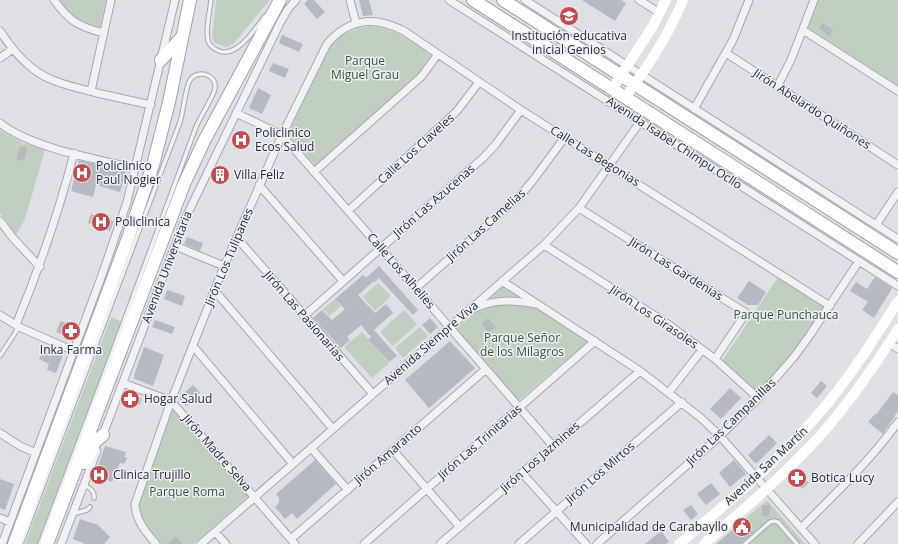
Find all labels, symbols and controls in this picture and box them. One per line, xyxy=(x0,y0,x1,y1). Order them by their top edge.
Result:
school or university icon: Institución educativa inicial Genios xyxy=(558,5,580,27)
place label: Institución educativa inicial Genios xyxy=(511,27,627,58)
park label: Parque Miguel Grau xyxy=(331,52,399,83)
street label: Jirón Abelardo Quiñones xyxy=(749,64,875,153)
street label: Avenida Isabel Chimpu Ocllo xyxy=(603,92,746,193)
street label: Calle Los Claveles xyxy=(374,109,458,188)
street label: Calle Las Begonias xyxy=(547,121,644,190)
place label: Policlinico Ecos Salud xyxy=(255,124,314,155)
hospital icon: Policlinico Ecos Salud xyxy=(230,129,252,151)
place label: Policlinico Paul Nogier xyxy=(96,157,161,188)
street label: Jirón Las Azucenas xyxy=(388,160,478,242)
hospital icon: Policlinico Paul Nogier xyxy=(71,162,93,184)
building icon: Villa Feliz xyxy=(209,164,231,186)
place label: Villa Feliz xyxy=(234,166,285,183)
street label: Jirón Las Camelias xyxy=(442,184,529,265)
street label: Jirón Los Tulipanes xyxy=(200,205,257,309)
street label: Avenida Universitaria xyxy=(137,208,196,325)
hospital icon: Policlinica xyxy=(90,211,112,233)
place label: Policlinica xyxy=(115,213,170,230)
street label: Calle Los Alhelíes xyxy=(364,229,439,313)
street label: Jirón Las Gardenias xyxy=(625,232,727,304)
street label: Jirón Las Pasionarias xyxy=(260,266,349,365)
street label: Jirón Los Girasoles xyxy=(606,280,702,353)
street label: Avenida Siempre Viva xyxy=(380,297,482,388)
park label: Parque Punchauca xyxy=(734,306,838,323)
pharmacy icon: Inka Farma xyxy=(60,320,82,342)
park label: Parque Señor de los Milagros xyxy=(480,329,564,360)
place label: Inka Farma xyxy=(40,341,102,358)
street label: Jirón Las Campanillas xyxy=(681,374,779,470)
pharmacy icon: Hogar Salud xyxy=(119,388,141,410)
place label: Hogar Salud xyxy=(144,390,212,407)
street label: Jirón Las Trinitarias xyxy=(433,400,526,484)
street label: Jirón Madre Selva xyxy=(178,410,256,495)
street label: Jirón Los Jazmines xyxy=(495,417,583,497)
street label: Jirón Amaranto xyxy=(349,419,425,488)
street label: Avenida San Martín xyxy=(720,422,811,509)
street label: Jirón Los Mirtos xyxy=(560,437,638,508)
hospital icon: Clinica Trujillo xyxy=(88,464,110,486)
place label: Clinica Trujillo xyxy=(113,466,191,483)
pharmacy icon: Botica Lucy xyxy=(786,467,808,489)
place label: Botica Lucy xyxy=(811,469,875,486)
park label: Parque Roma xyxy=(149,483,225,500)
public building icon: Municipalidad de Carabayllo xyxy=(731,516,753,538)
place label: Municipalidad de Carabayllo xyxy=(570,518,728,535)

